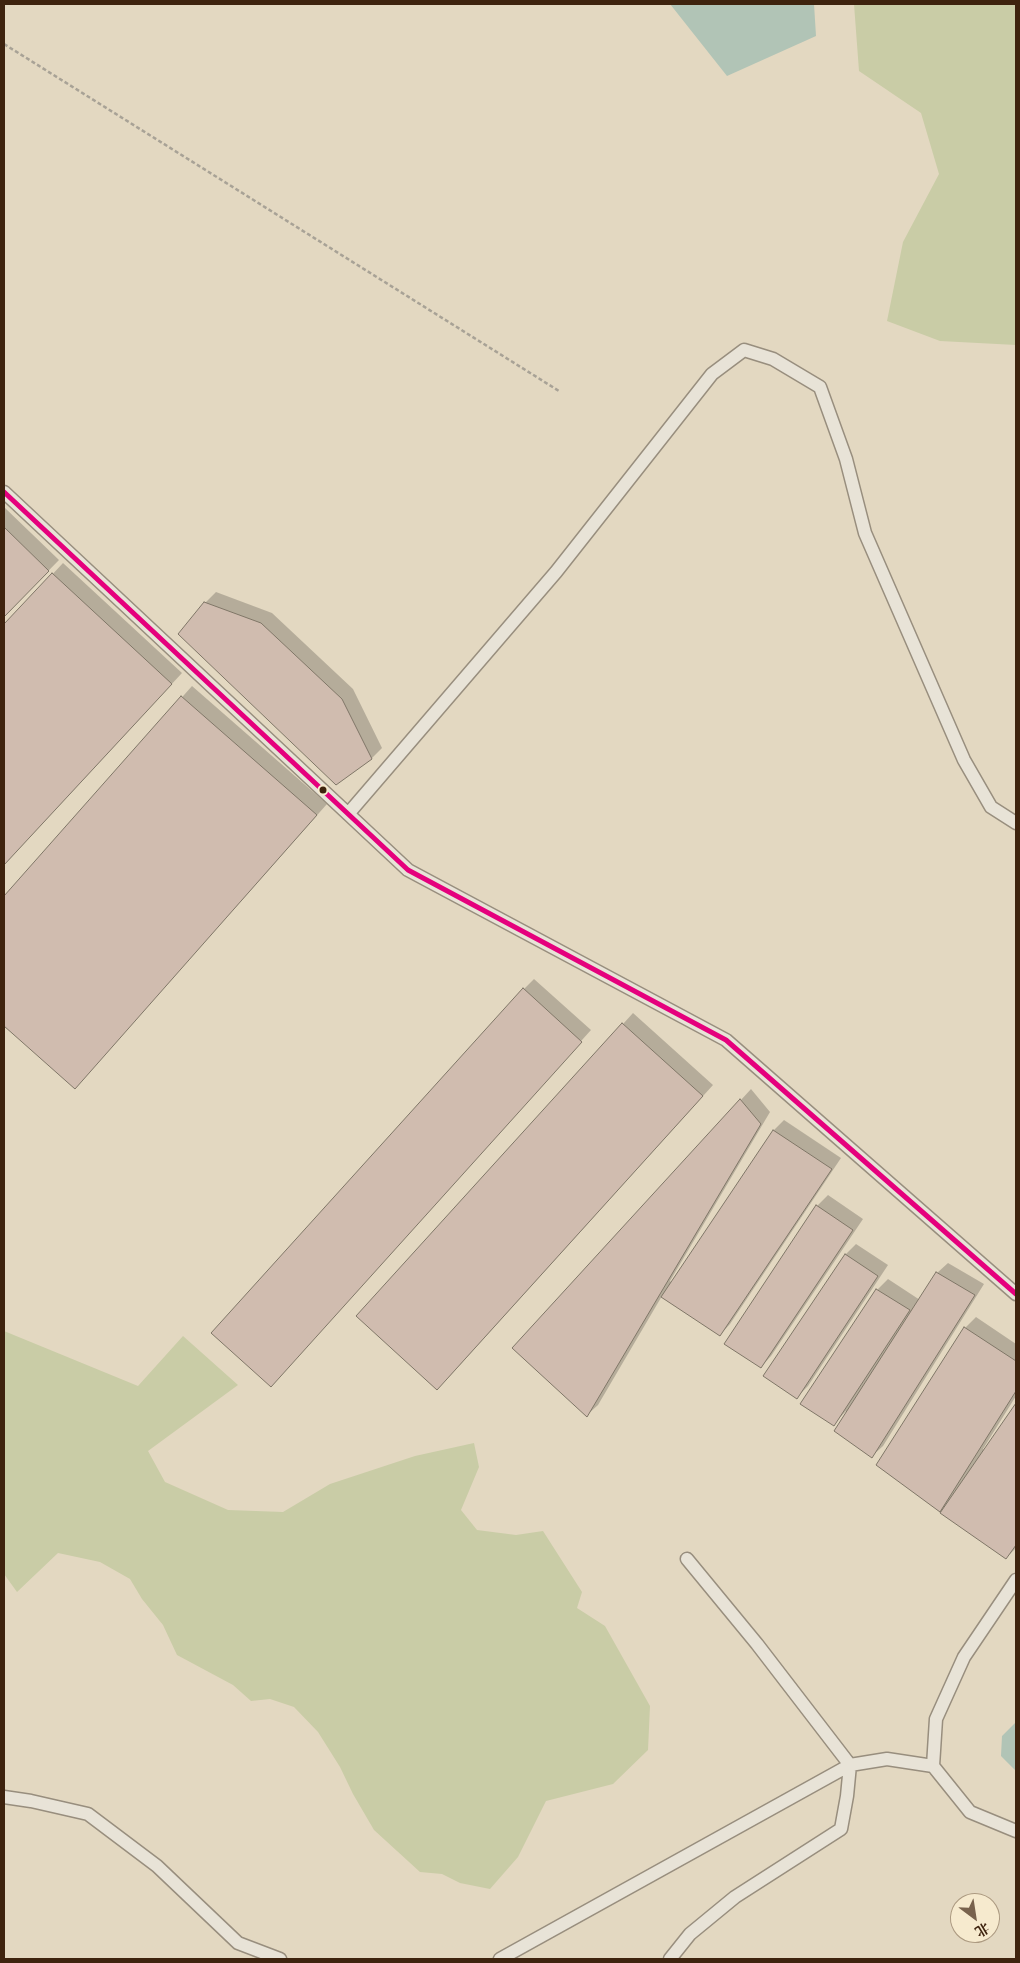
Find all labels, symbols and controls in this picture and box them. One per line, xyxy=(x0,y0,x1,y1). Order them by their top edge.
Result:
unlabelled marker xyxy=(318,785,328,795)
north arrow xyxy=(950,1893,1000,1943)
text: 北 xyxy=(972,1919,993,1941)

